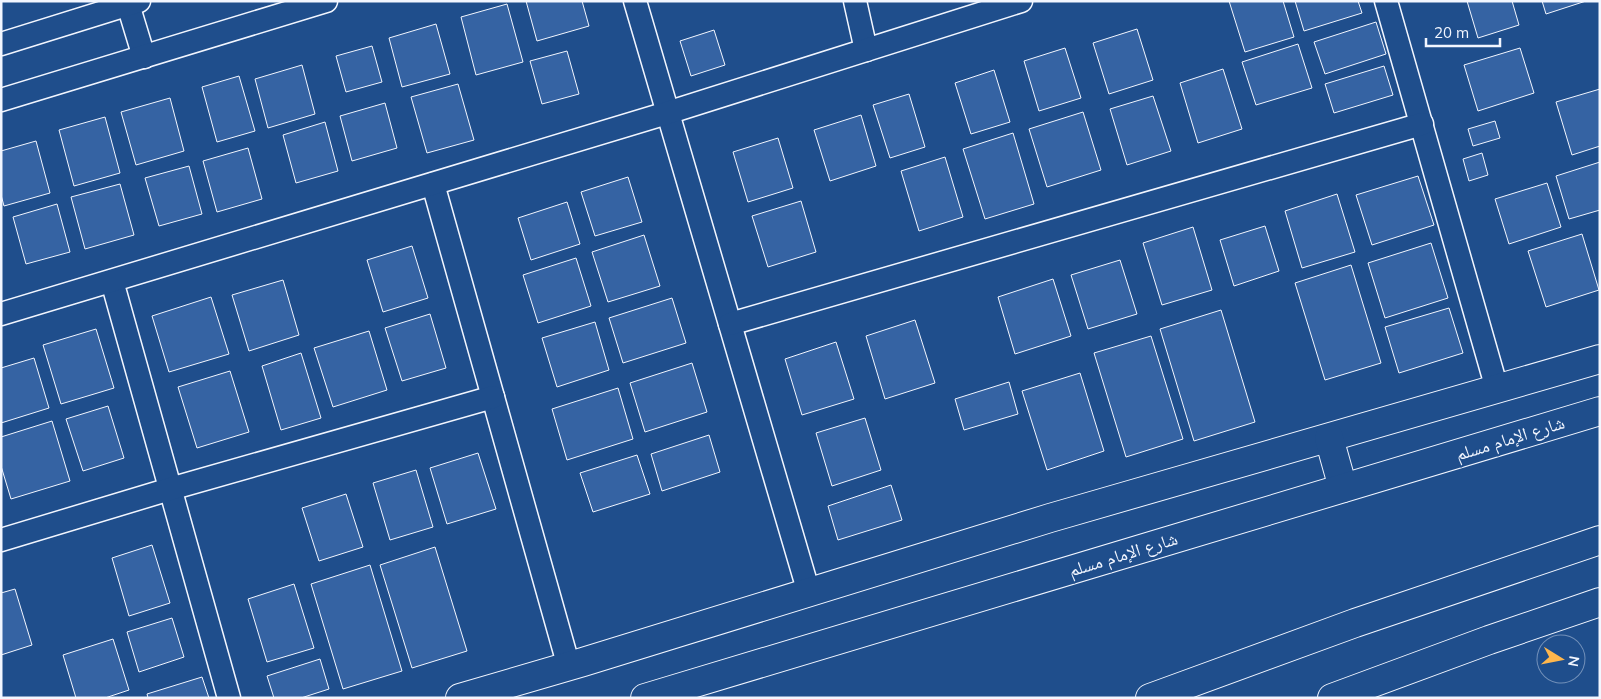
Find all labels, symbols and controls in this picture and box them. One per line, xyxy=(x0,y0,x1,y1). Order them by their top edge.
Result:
scale bar xyxy=(1426,15,1500,47)
text: 20 m xyxy=(1434,23,1469,42)
street label: شارع الإمام مسلم xyxy=(1453,411,1568,466)
street label: شارع الإمام مسلم xyxy=(1066,527,1181,582)
north arrow xyxy=(1536,634,1586,684)
text: N xyxy=(1564,654,1584,668)

